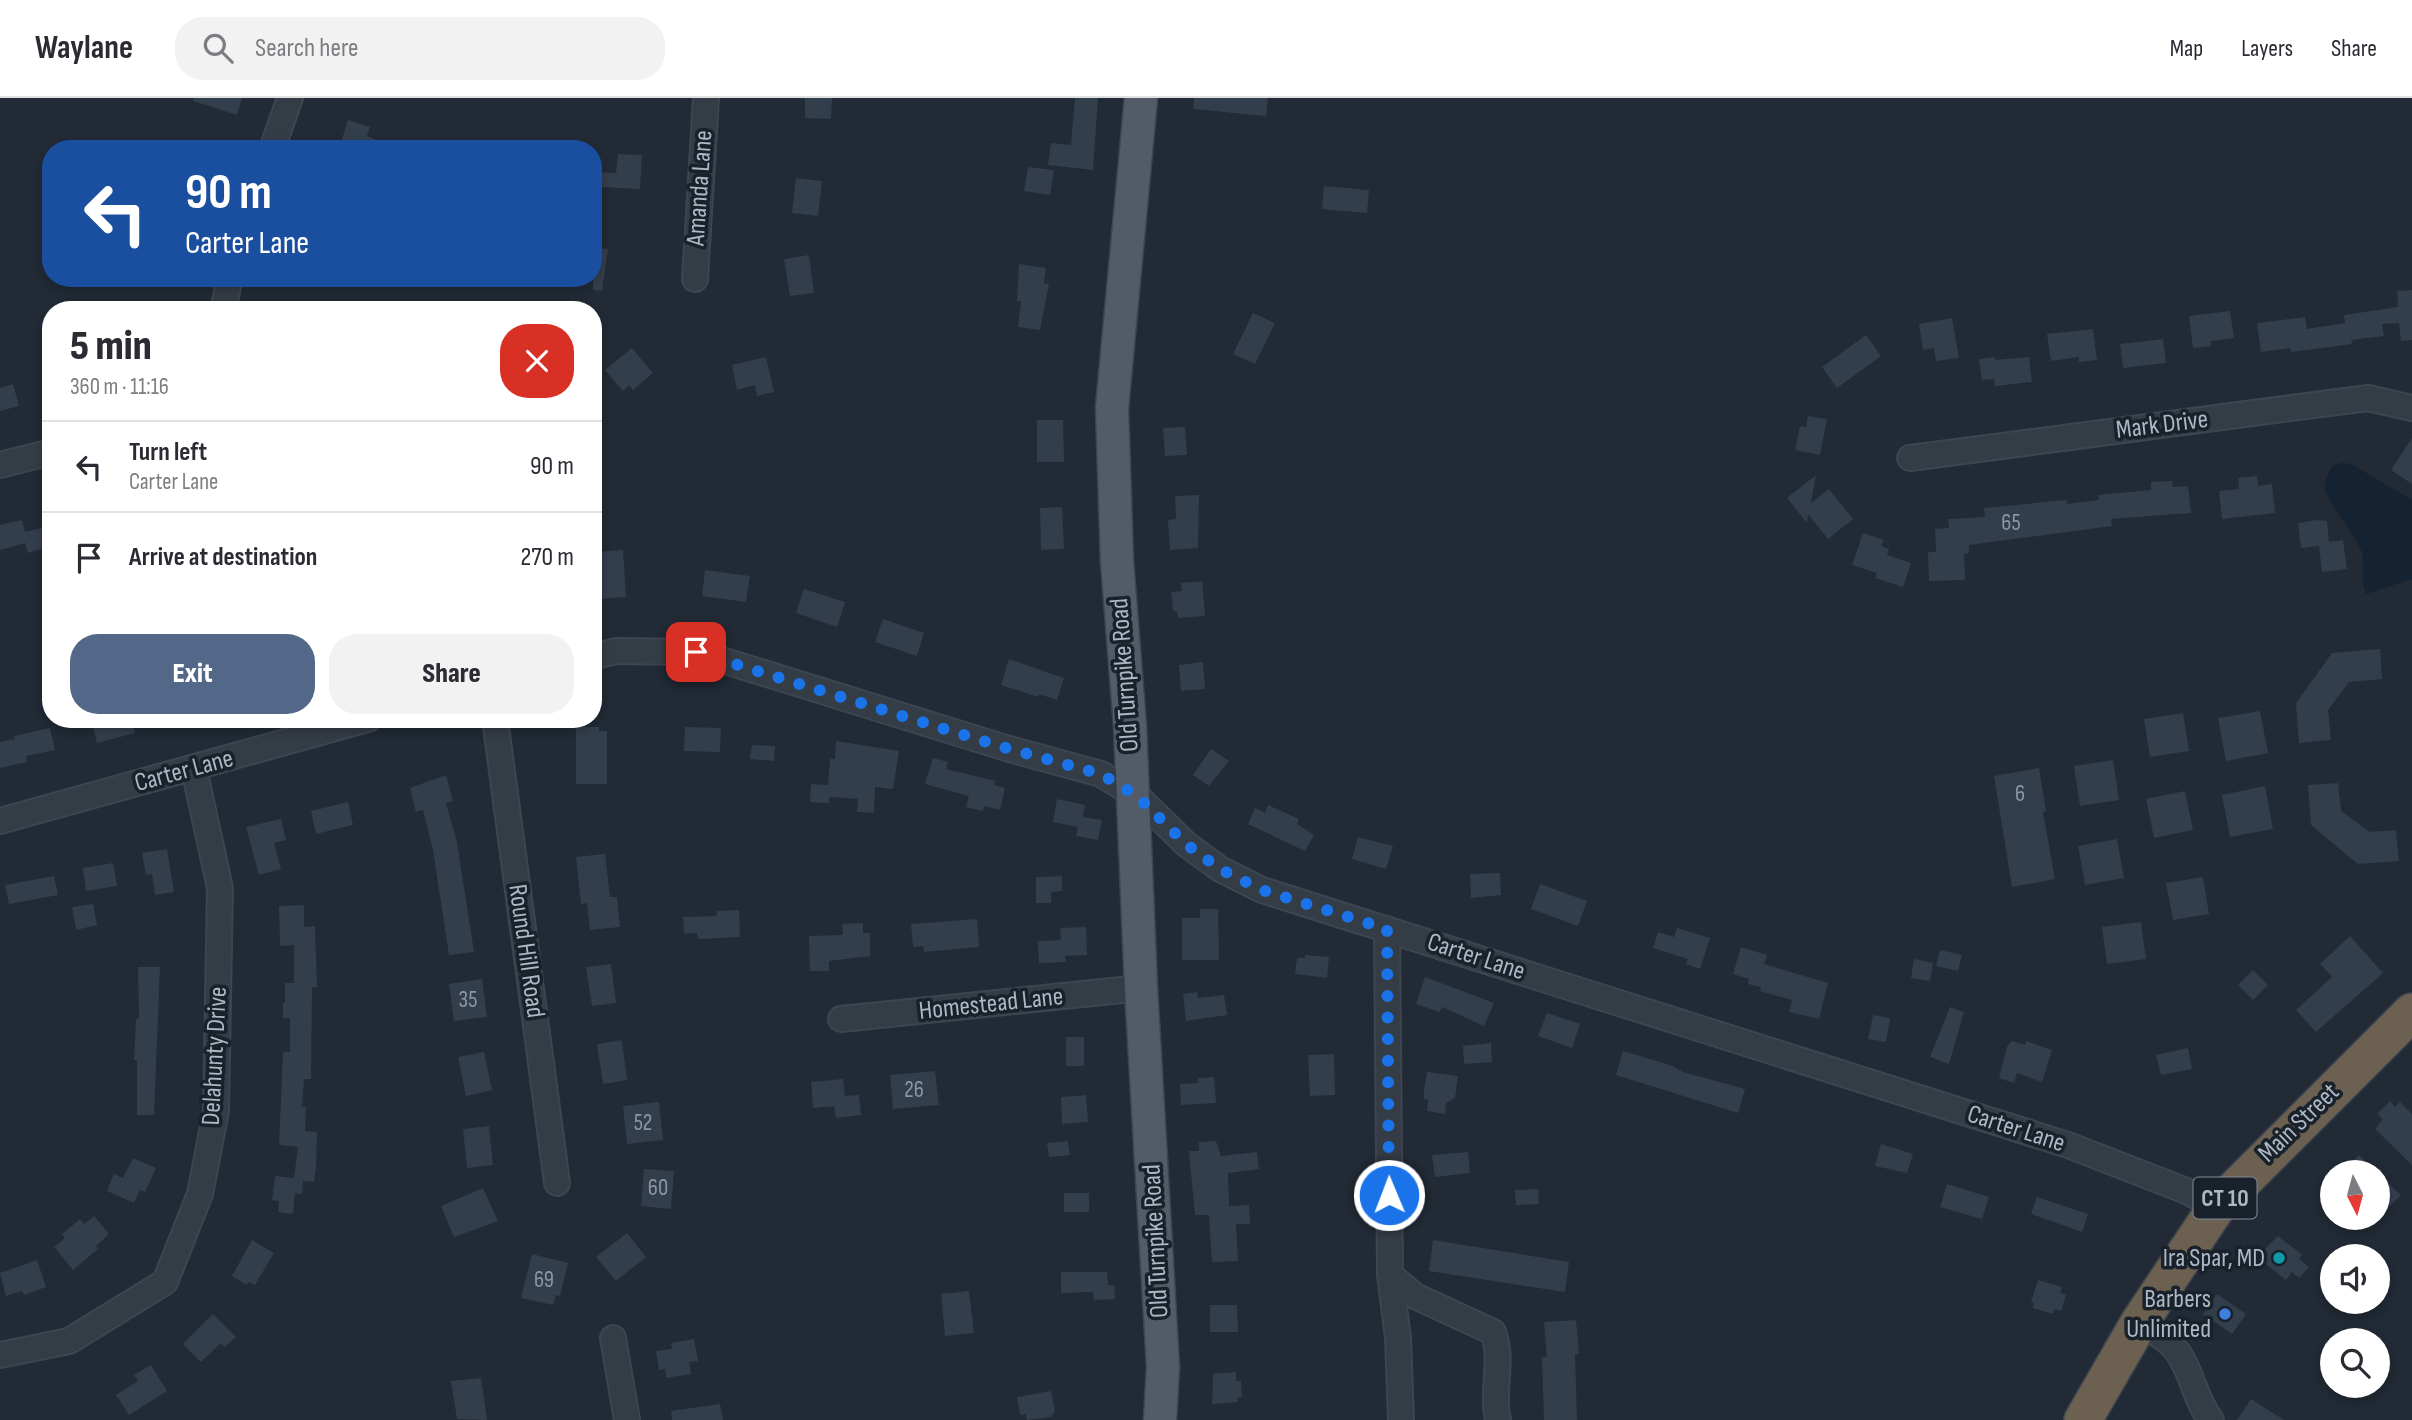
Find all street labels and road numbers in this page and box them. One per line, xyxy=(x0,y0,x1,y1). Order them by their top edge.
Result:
street label: Amanda Lane xyxy=(680,129,719,248)
street label: Mark Drive xyxy=(2114,404,2210,446)
street label: Old Turnpike Road xyxy=(1104,597,1146,753)
street label: Carter Lane xyxy=(131,743,237,799)
street label: Round Hill Road xyxy=(501,882,551,1020)
street label: Carter Lane xyxy=(1423,927,1529,987)
street label: Homestead Lane xyxy=(917,981,1065,1027)
street label: Delahunty Drive xyxy=(196,986,234,1126)
street label: Main Street xyxy=(2252,1077,2346,1169)
street label: Carter Lane xyxy=(1963,1099,2069,1159)
street label: Old Turnpike Road xyxy=(1136,1163,1176,1319)
road number: CT 10 xyxy=(2194,1178,2256,1218)

